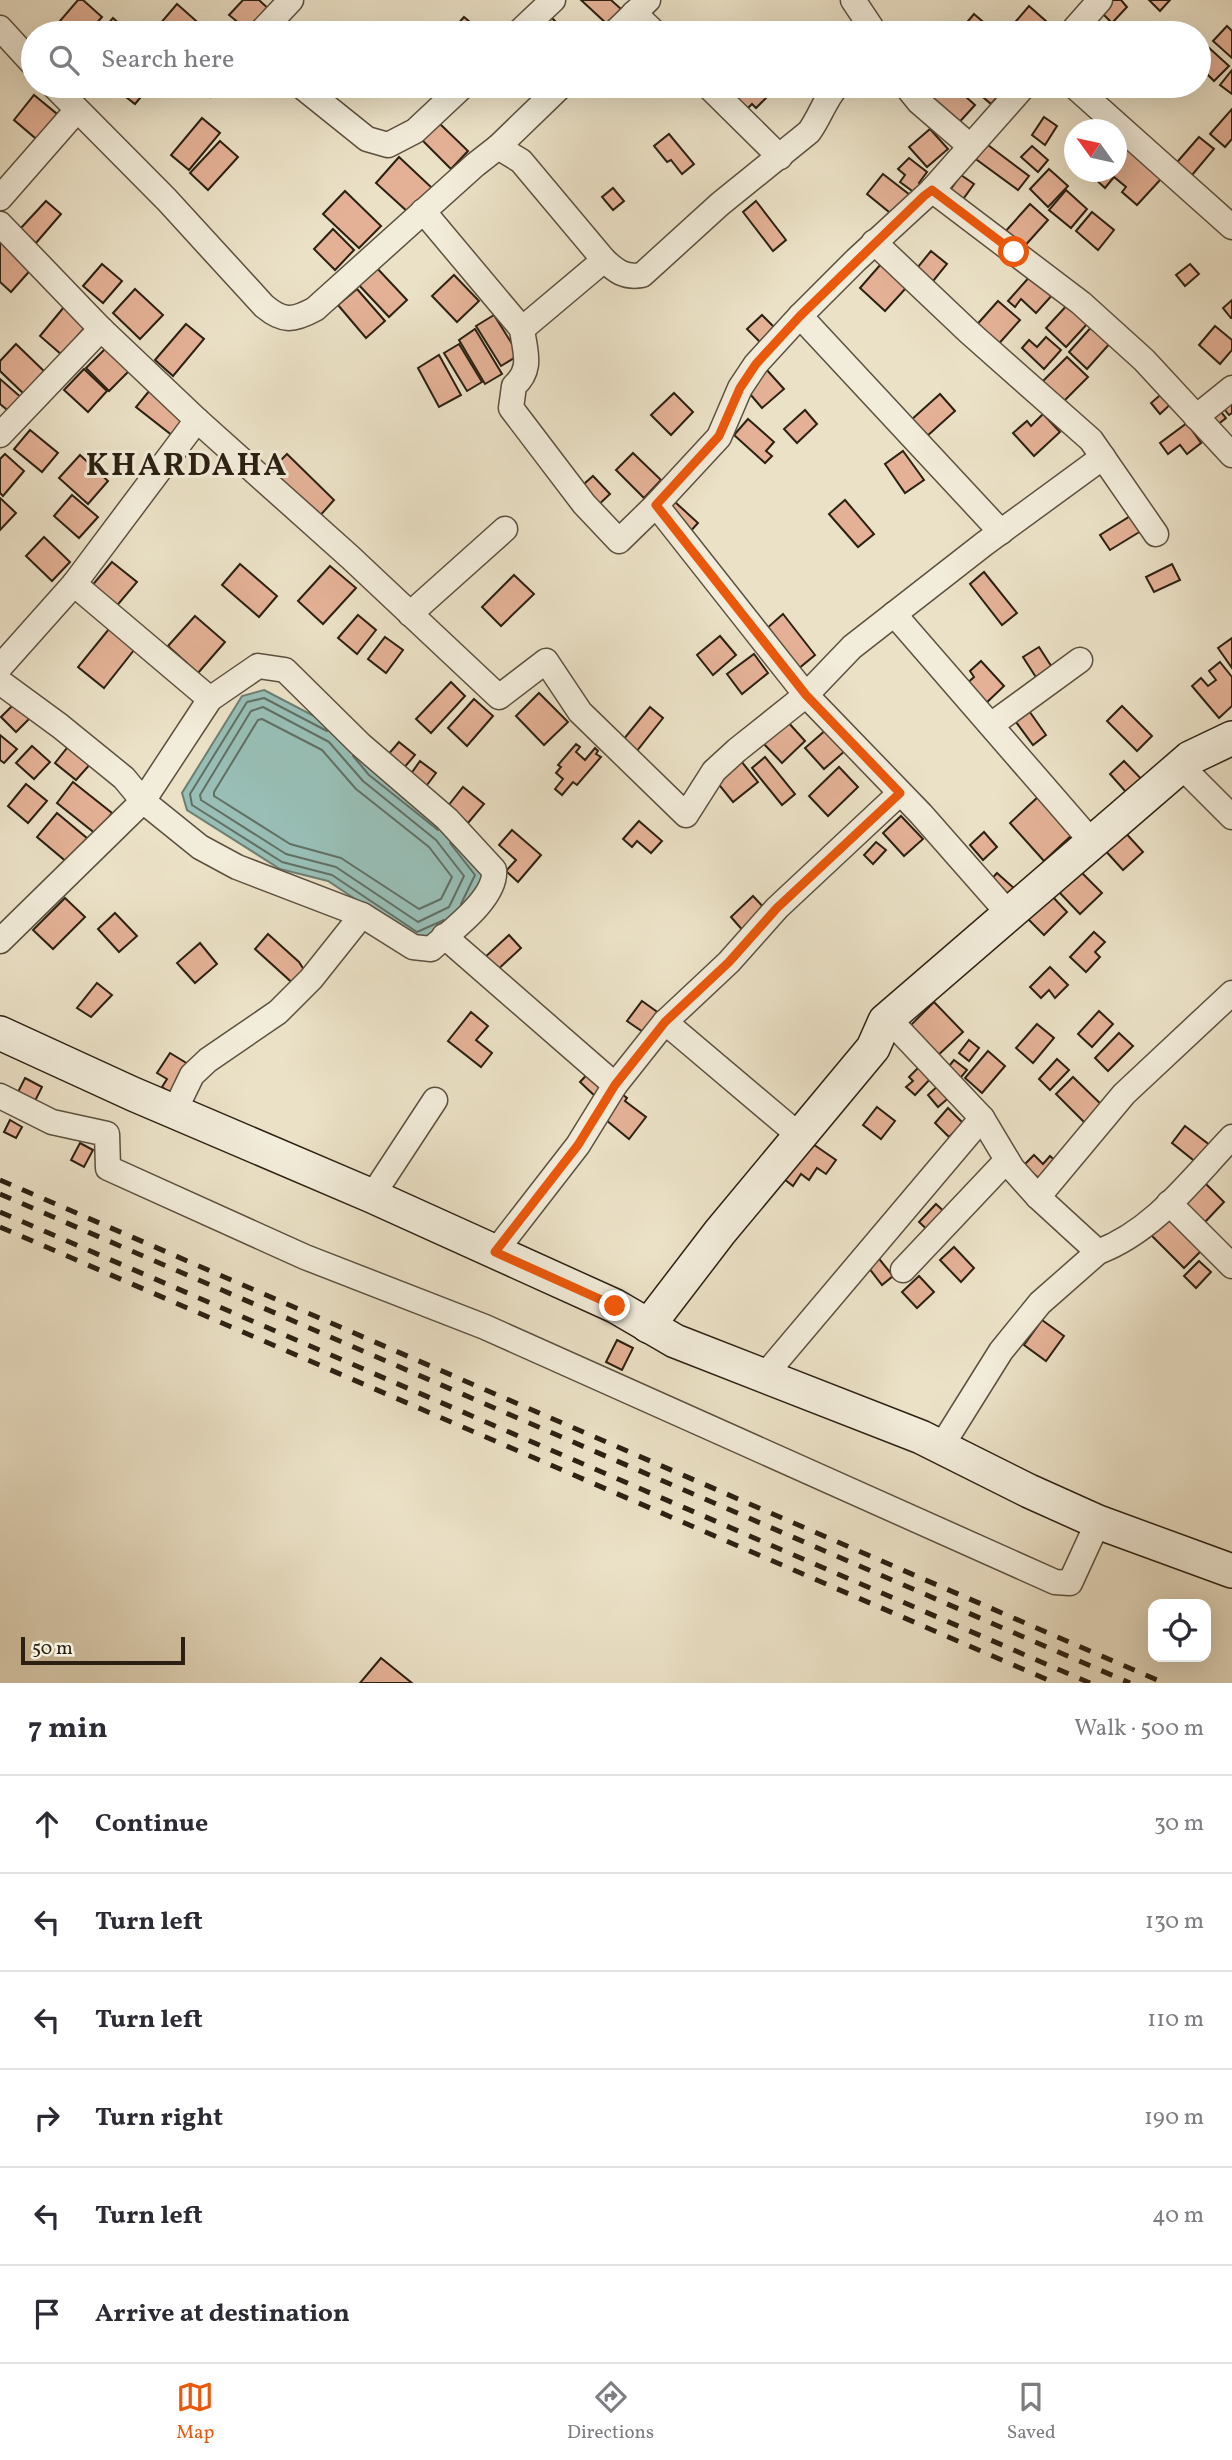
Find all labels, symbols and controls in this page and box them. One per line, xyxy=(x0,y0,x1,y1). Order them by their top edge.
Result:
search box xyxy=(21,21,1211,98)
icon: search xyxy=(45,41,83,79)
text: Search here xyxy=(101,42,234,78)
north arrow xyxy=(1064,119,1127,182)
route start xyxy=(998,236,1029,267)
district label: KHARDAHA xyxy=(86,445,288,489)
route end xyxy=(599,1290,630,1321)
map controls xyxy=(1148,1599,1211,1662)
button: locate xyxy=(1148,1599,1211,1662)
scale bar xyxy=(21,1634,186,1666)
text: 50 m xyxy=(32,1636,73,1662)
text: 7 min xyxy=(28,1708,108,1750)
text: Walk · 500 m xyxy=(1074,1713,1204,1745)
icon: ahead xyxy=(28,1805,66,1843)
text: Continue xyxy=(95,1806,208,1842)
text: 30 m xyxy=(1154,1808,1204,1840)
icon: left xyxy=(28,1903,66,1941)
text: Turn left xyxy=(95,1904,203,1940)
text: 130 m xyxy=(1145,1906,1204,1938)
icon: left xyxy=(28,2001,66,2039)
text: Turn left xyxy=(95,2002,203,2038)
text: 110 m xyxy=(1147,2004,1204,2036)
icon: right xyxy=(28,2099,66,2137)
text: Turn right xyxy=(95,2100,223,2136)
text: 190 m xyxy=(1144,2102,1204,2134)
icon: left xyxy=(28,2197,66,2235)
text: Turn left xyxy=(95,2198,203,2234)
text: 40 m xyxy=(1152,2200,1204,2232)
icon: arrive xyxy=(28,2295,66,2333)
text: Arrive at destination xyxy=(95,2296,350,2332)
tab: Map xyxy=(176,2378,214,2446)
tab: Directions xyxy=(567,2378,654,2446)
tab: Saved xyxy=(1007,2378,1056,2446)

